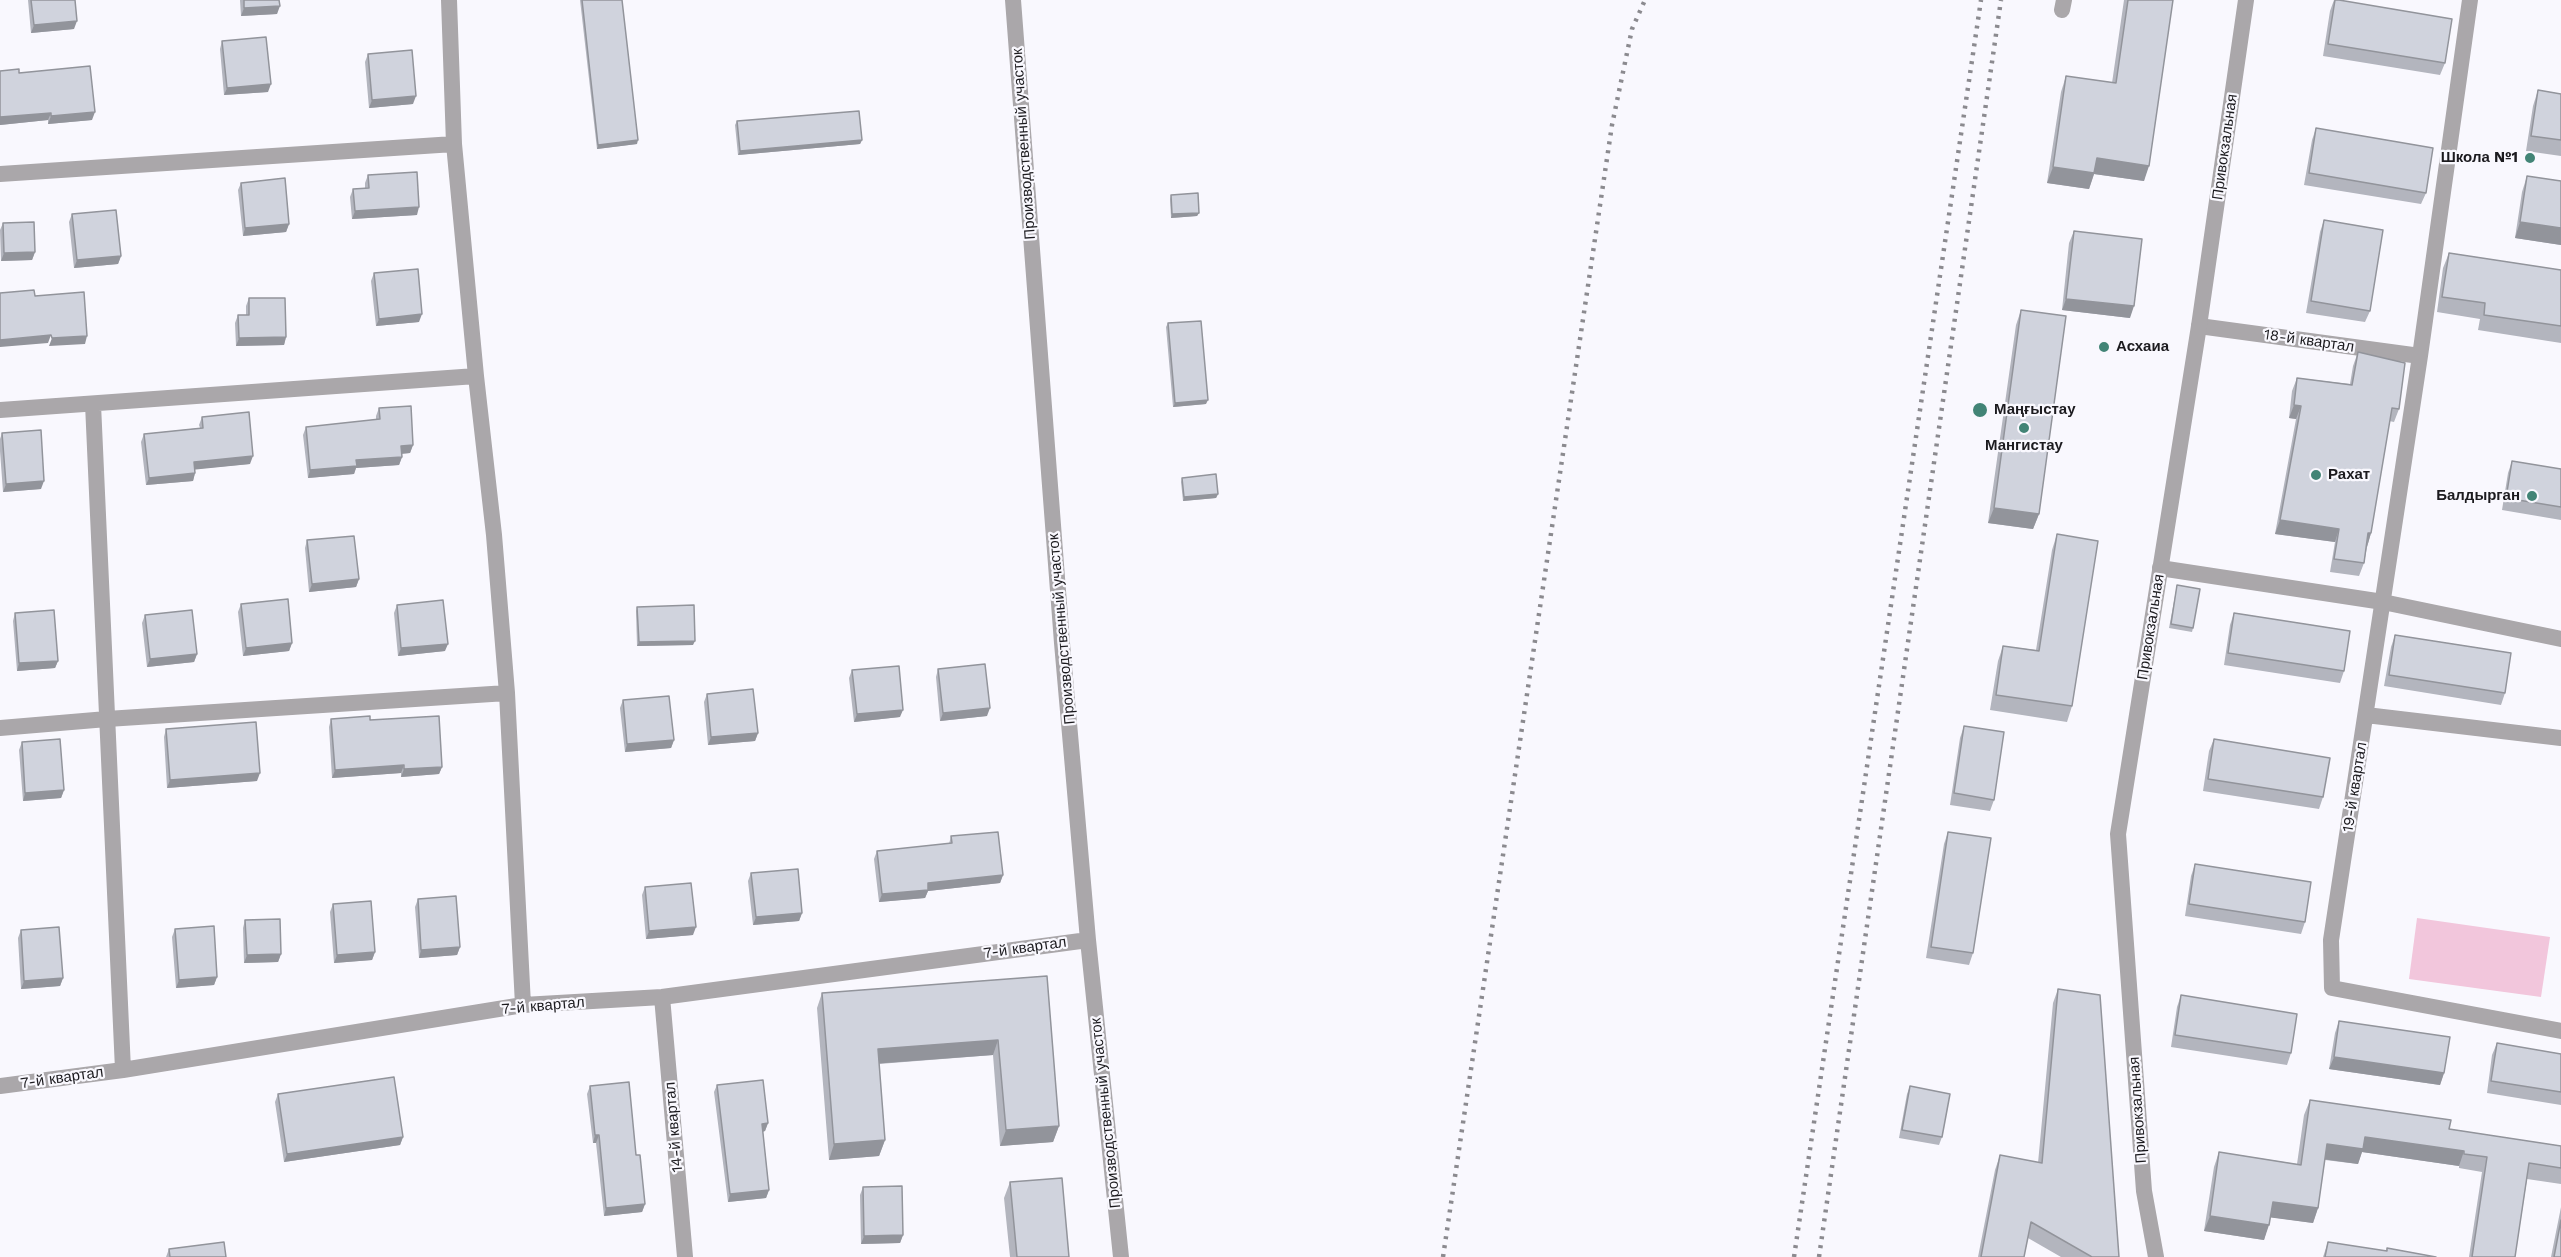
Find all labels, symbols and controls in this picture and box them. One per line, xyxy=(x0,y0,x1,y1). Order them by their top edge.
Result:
street label: Производственный участок xyxy=(1008,48,1040,240)
street label: Привокзальная xyxy=(2209,93,2241,201)
place label: Школа №1 xyxy=(2441,149,2518,167)
marker: Школа №1 xyxy=(2523,151,2537,165)
street label: 18-й квартал xyxy=(2263,326,2355,356)
place label: Асхаиа xyxy=(2116,338,2169,356)
marker: Асхаиа xyxy=(2097,340,2111,354)
marker: Маңғыстау xyxy=(1971,401,1989,419)
place label: Маңғыстау xyxy=(1994,401,2076,419)
marker: Мангистау xyxy=(2017,421,2031,435)
place label: Мангистау xyxy=(1985,437,2063,455)
place label: Рахат xyxy=(2328,466,2370,484)
marker: Рахат xyxy=(2309,468,2323,482)
place label: Балдырган xyxy=(2436,487,2520,505)
marker: Балдырган xyxy=(2525,489,2539,503)
street label: Производственный участок xyxy=(1045,533,1079,725)
street label: Привокзальная xyxy=(2134,573,2168,681)
street label: 19-й квартал xyxy=(2339,741,2371,833)
street label: 7-й квартал xyxy=(983,933,1067,963)
street label: 7-й квартал xyxy=(501,993,585,1019)
street label: Производственный участок xyxy=(1087,1017,1125,1209)
street label: Привокзальная xyxy=(2125,1056,2151,1164)
street label: 7-й квартал xyxy=(20,1063,104,1093)
street label: 14-й квартал xyxy=(661,1081,687,1173)

